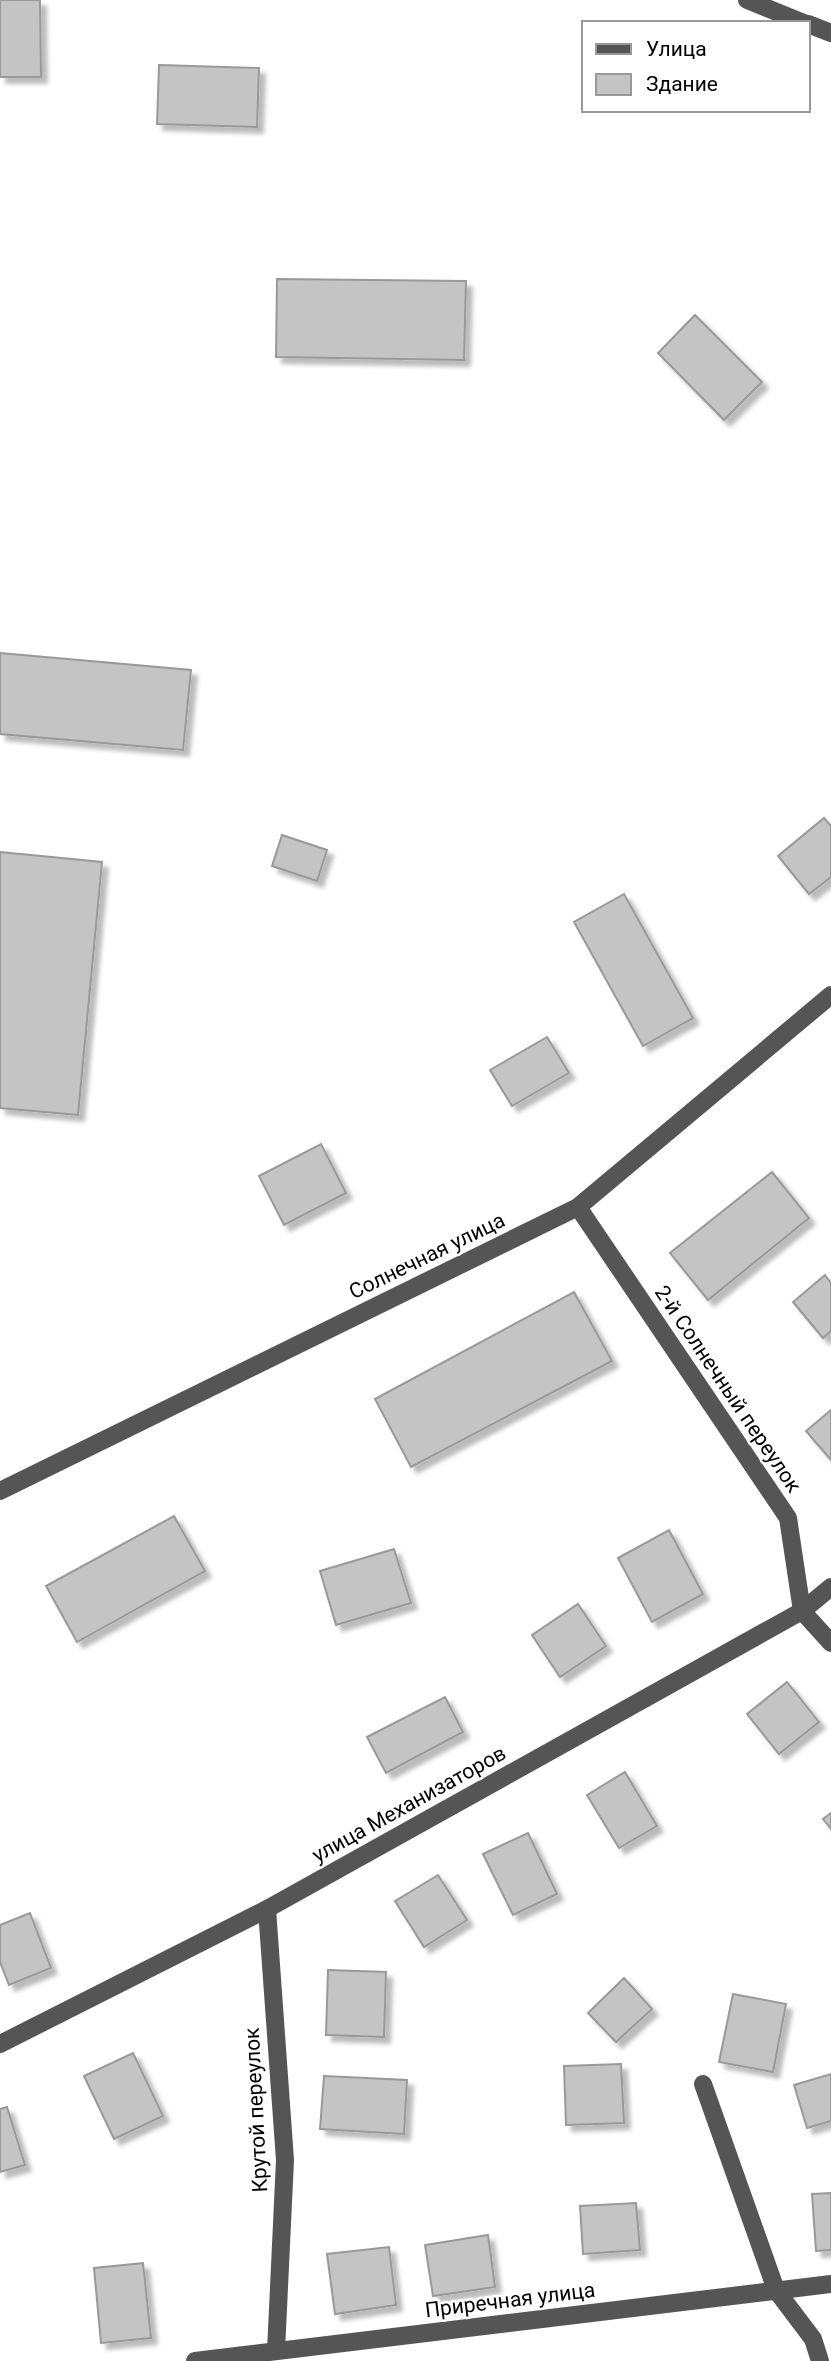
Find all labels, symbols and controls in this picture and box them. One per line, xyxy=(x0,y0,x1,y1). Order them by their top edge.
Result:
legend xyxy=(582,21,810,112)
text: Улица xyxy=(646,37,707,61)
text: Здание xyxy=(646,72,718,96)
street label: Солнечная улица xyxy=(345,1208,509,1304)
street label: 2-й Солнечный переулок xyxy=(650,1281,807,1497)
street label: улица Механизаторов xyxy=(308,1741,510,1867)
street label: Крутой переулок xyxy=(240,2026,272,2193)
street label: Приречная улица xyxy=(424,2278,596,2322)

